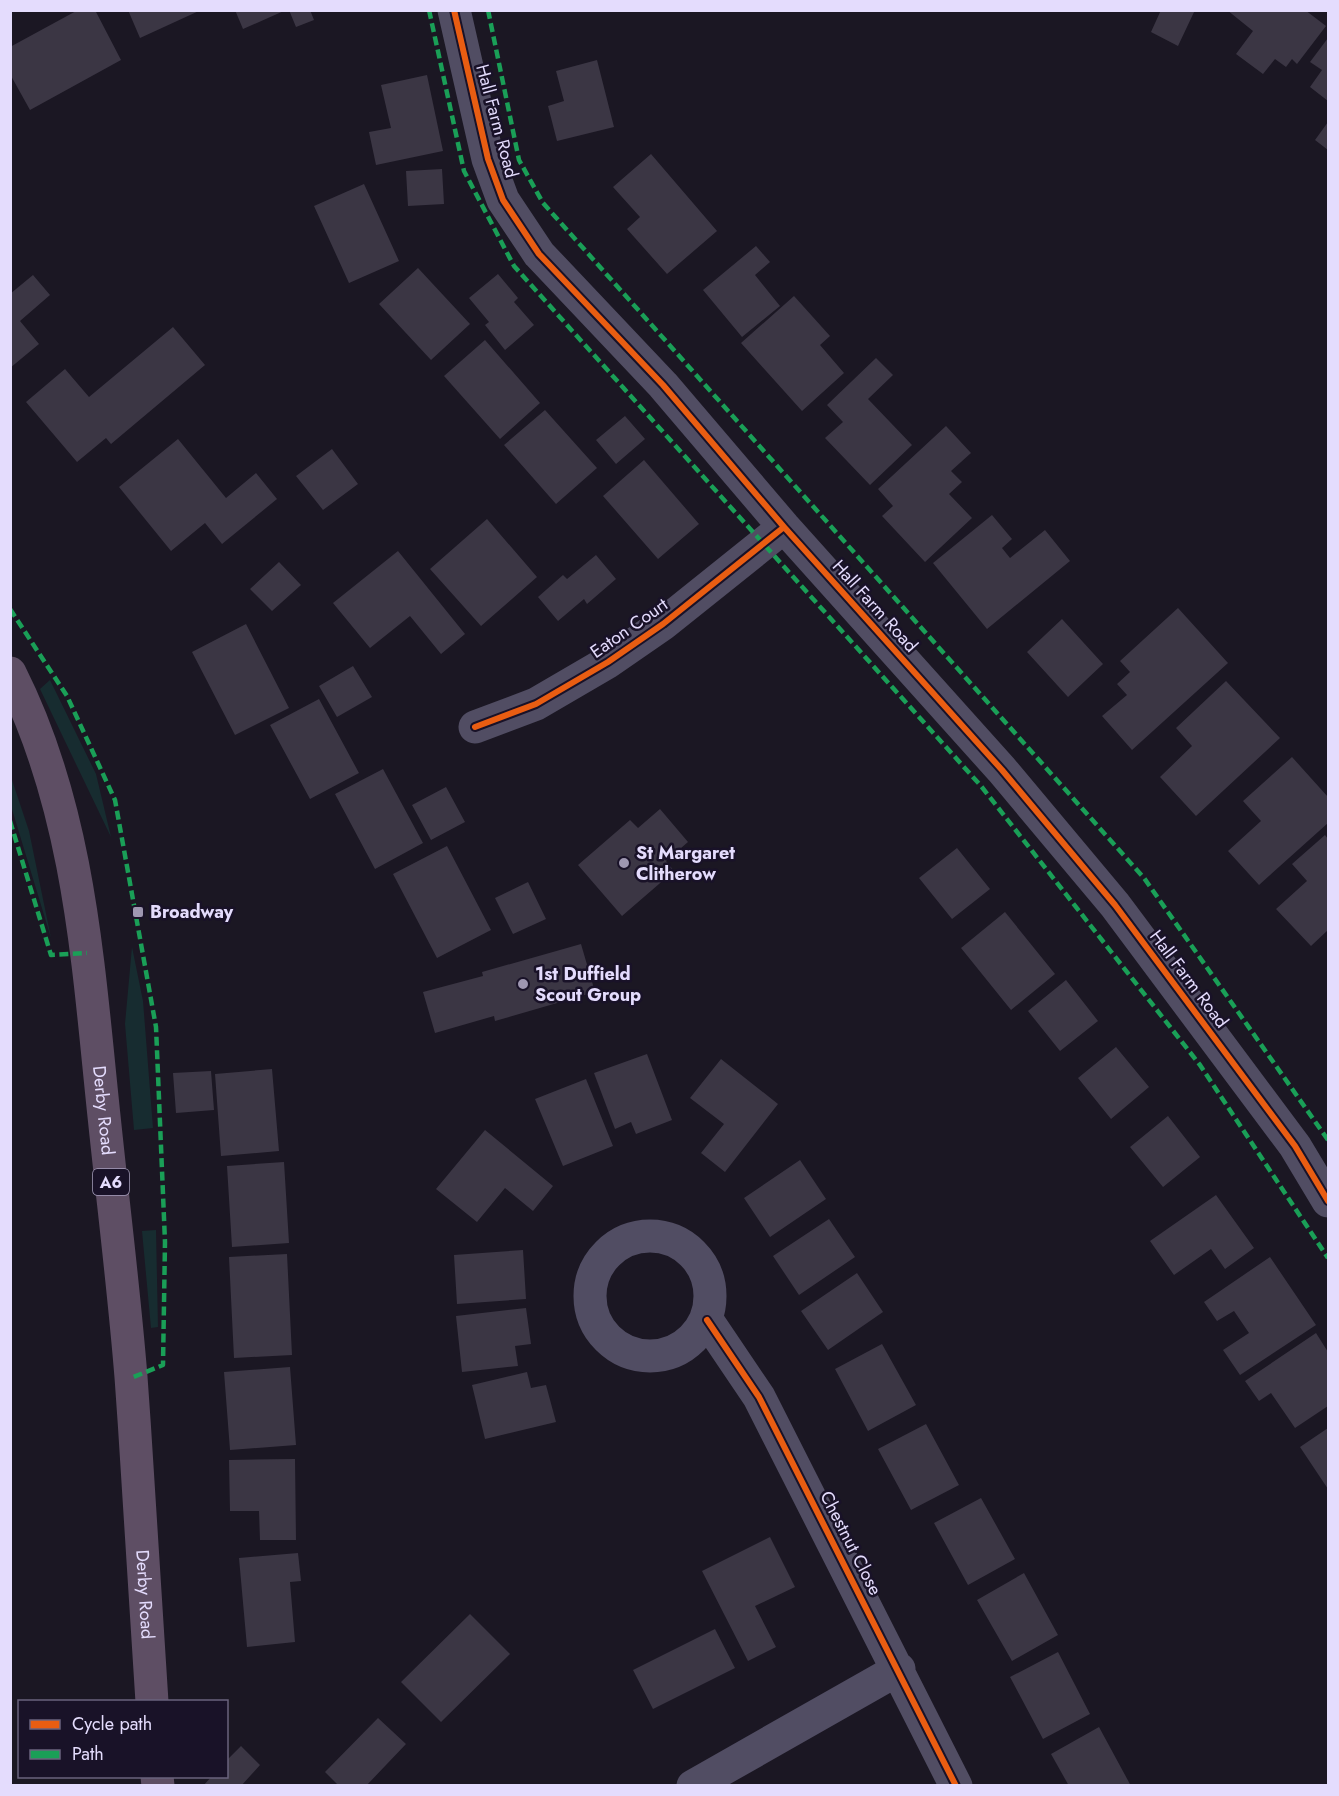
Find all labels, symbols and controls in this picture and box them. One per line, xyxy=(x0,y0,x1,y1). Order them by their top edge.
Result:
street label: Hall Farm Road xyxy=(469,61,525,181)
street label: Hall Farm Road xyxy=(826,554,924,658)
street label: Eaton Court xyxy=(585,591,674,664)
place label: St Margaret Clitherow xyxy=(636,840,735,887)
marker: St Margaret Clitherow xyxy=(617,856,631,870)
place label: Broadway xyxy=(150,899,234,925)
marker: Broadway xyxy=(131,905,145,919)
street label: Hall Farm Road xyxy=(1143,925,1235,1033)
place label: 1st Duffield Scout Group xyxy=(535,961,641,1008)
marker: 1st Duffield Scout Group xyxy=(516,977,530,991)
street label: Derby Road xyxy=(86,1064,121,1156)
road number: A6 xyxy=(93,1169,129,1195)
street label: Chestnut Close xyxy=(814,1486,888,1600)
street label: Derby Road xyxy=(129,1549,161,1640)
legend xyxy=(18,1700,228,1778)
text: Cycle path xyxy=(72,1711,152,1737)
text: Path xyxy=(72,1741,104,1767)

